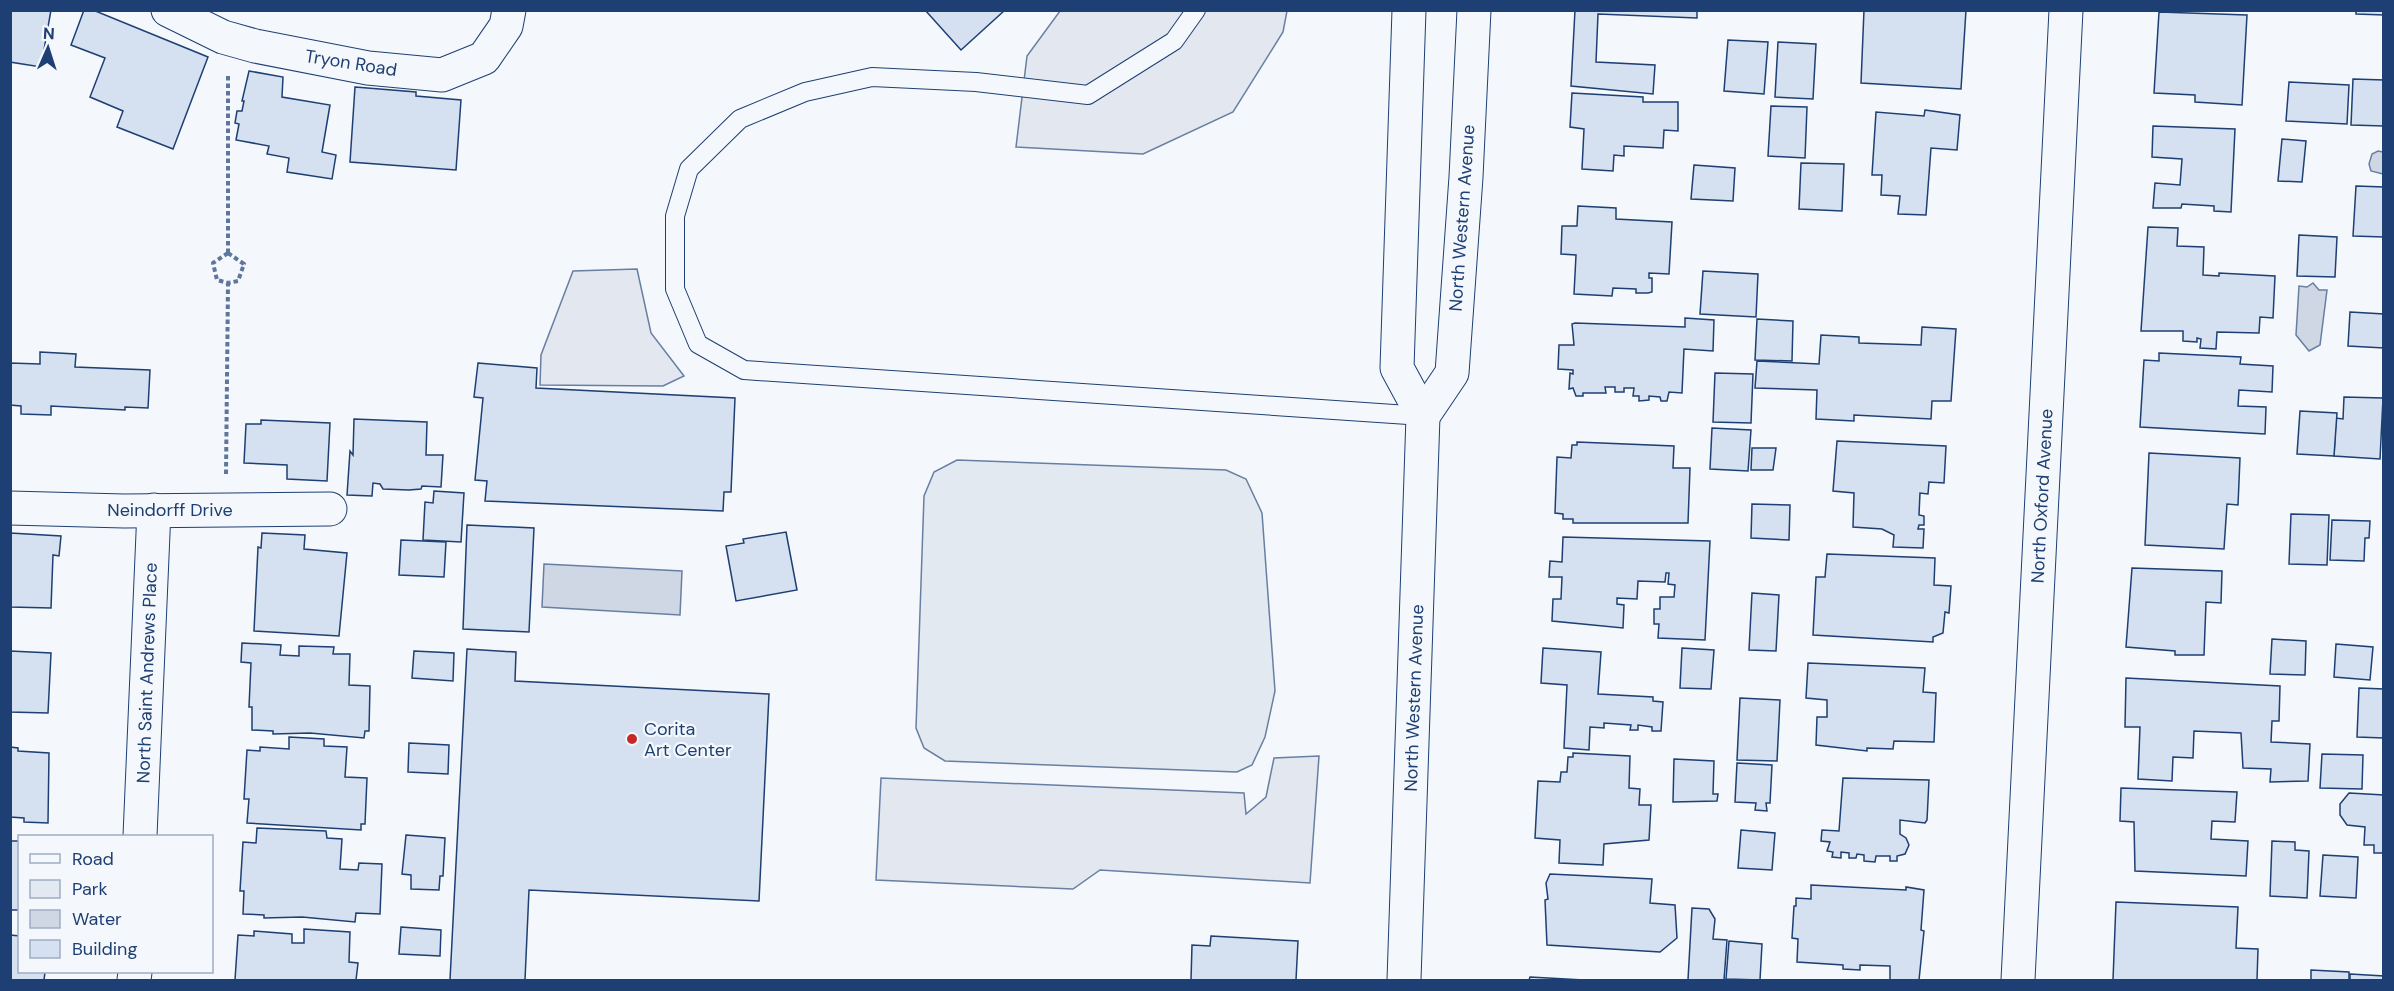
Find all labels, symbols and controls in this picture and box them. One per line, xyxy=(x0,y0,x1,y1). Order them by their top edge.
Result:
north arrow xyxy=(18,18,78,78)
text: N xyxy=(42,23,55,44)
street label: Tryon Road xyxy=(303,44,399,82)
street label: North Western Avenue xyxy=(1443,124,1481,312)
street label: North Oxford Avenue xyxy=(2025,408,2059,584)
street label: Neindorff Drive xyxy=(107,498,233,522)
street label: North Saint Andrews Place xyxy=(131,562,163,784)
street label: North Western Avenue xyxy=(1399,604,1429,792)
place label: Corita Art Center xyxy=(644,717,732,762)
marker: Corita Art Center xyxy=(625,732,639,746)
legend xyxy=(18,835,213,973)
text: Road xyxy=(72,847,114,871)
text: Park xyxy=(72,877,108,901)
text: Water xyxy=(72,907,122,931)
text: Building xyxy=(72,937,137,961)

